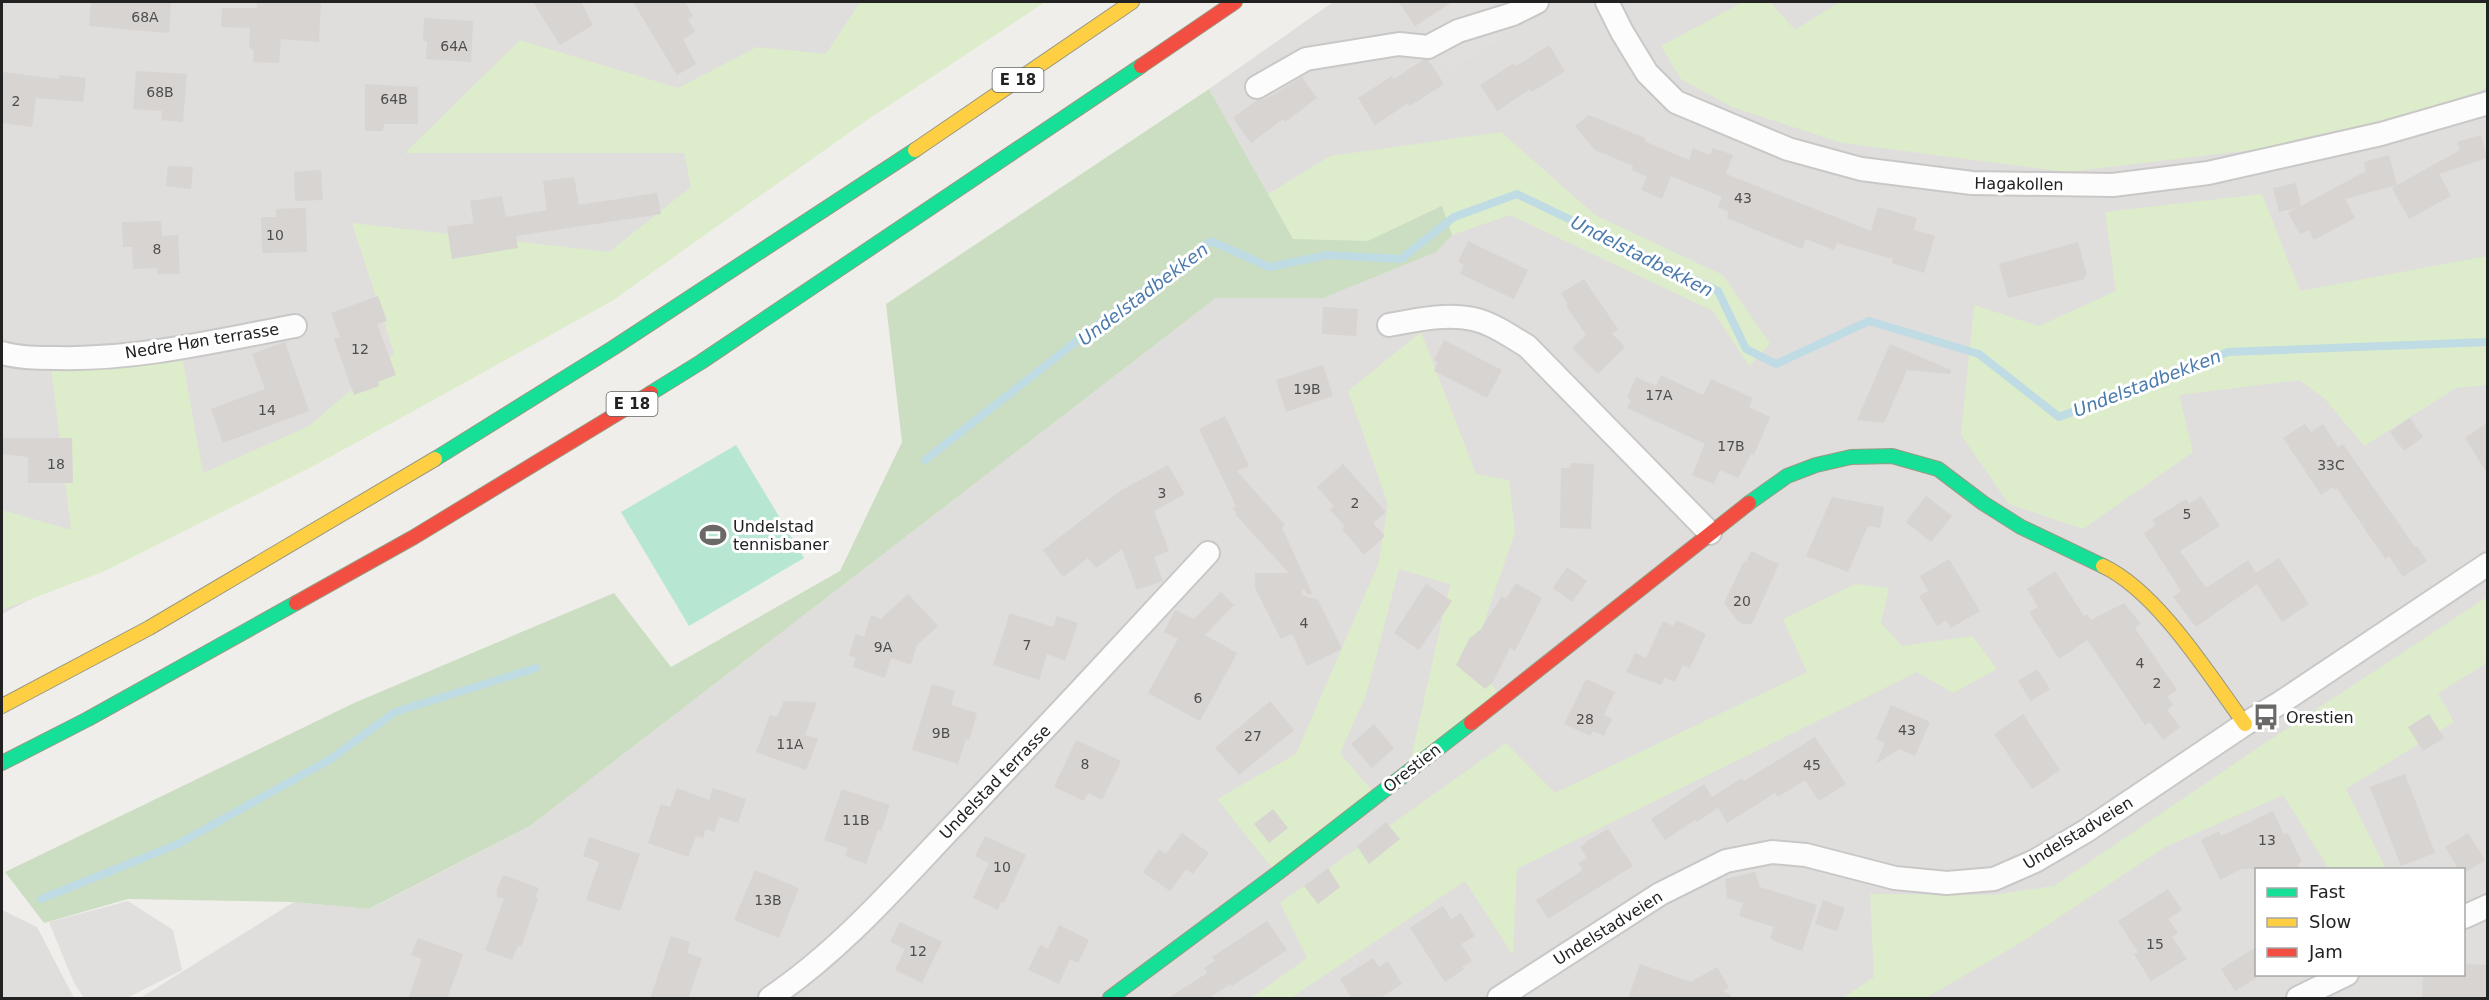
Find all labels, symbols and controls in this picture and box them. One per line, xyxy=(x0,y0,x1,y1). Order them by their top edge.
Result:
house number: 68A xyxy=(131,9,159,25)
house number: 64A xyxy=(440,38,468,54)
road number: E 18 xyxy=(992,68,1044,92)
house number: 68B xyxy=(146,84,174,100)
house number: 64B xyxy=(380,91,408,107)
house number: 2 xyxy=(12,93,20,109)
street label: Hagakollen xyxy=(1974,174,2064,194)
house number: 43 xyxy=(1734,190,1752,206)
water label: Undelstadbekken xyxy=(1567,211,1717,301)
house number: 10 xyxy=(266,227,284,243)
water label: Undelstadbekken xyxy=(1074,238,1212,350)
house number: 8 xyxy=(153,241,161,257)
street label: Nedre Høn terrasse xyxy=(124,319,280,363)
house number: 12 xyxy=(351,341,369,357)
water label: Undelstadbekken xyxy=(2070,345,2224,421)
house number: 19B xyxy=(1293,381,1321,397)
house number: 17A xyxy=(1645,387,1673,403)
road number: E 18 xyxy=(606,392,658,416)
house number: 14 xyxy=(258,402,276,418)
house number: 17B xyxy=(1717,438,1745,454)
house number: 18 xyxy=(47,456,65,472)
house number: 33C xyxy=(2317,457,2345,473)
house number: 3 xyxy=(1158,485,1166,501)
house number: 2 xyxy=(1351,495,1359,511)
house number: 5 xyxy=(2183,506,2191,522)
place label: Undelstad tennisbaner xyxy=(733,517,829,554)
sports icon: Undelstad tennisbaner xyxy=(698,520,728,550)
house number: 20 xyxy=(1733,593,1751,609)
house number: 4 xyxy=(1300,615,1309,631)
house number: 7 xyxy=(1023,637,1031,653)
house number: 9A xyxy=(874,639,893,655)
house number: 4 xyxy=(2136,655,2145,671)
house number: 2 xyxy=(2153,675,2161,691)
house number: 6 xyxy=(1194,690,1203,706)
bus stop icon: Orestien xyxy=(2251,702,2281,732)
place label: Orestien xyxy=(2286,708,2354,727)
house number: 28 xyxy=(1576,711,1594,727)
street label: Undelstad terrasse xyxy=(936,721,1054,843)
house number: 43 xyxy=(1898,722,1916,738)
house number: 9B xyxy=(932,725,950,741)
house number: 27 xyxy=(1244,728,1262,744)
house number: 11A xyxy=(776,736,804,752)
street label: Orestien xyxy=(1379,740,1445,796)
house number: 8 xyxy=(1081,756,1089,772)
house number: 45 xyxy=(1803,757,1821,773)
street label: Undelstadveien xyxy=(2020,793,2136,873)
house number: 11B xyxy=(842,812,870,828)
house number: 13 xyxy=(2258,832,2276,848)
house number: 10 xyxy=(993,859,1011,875)
legend xyxy=(2255,868,2465,976)
text: Fast xyxy=(2309,881,2345,902)
street label: Undelstadveien xyxy=(1550,887,1666,969)
house number: 13B xyxy=(754,892,782,908)
text: Slow xyxy=(2309,911,2351,932)
house number: 15 xyxy=(2146,936,2164,952)
text: Jam xyxy=(2308,941,2343,962)
house number: 12 xyxy=(909,943,927,959)

